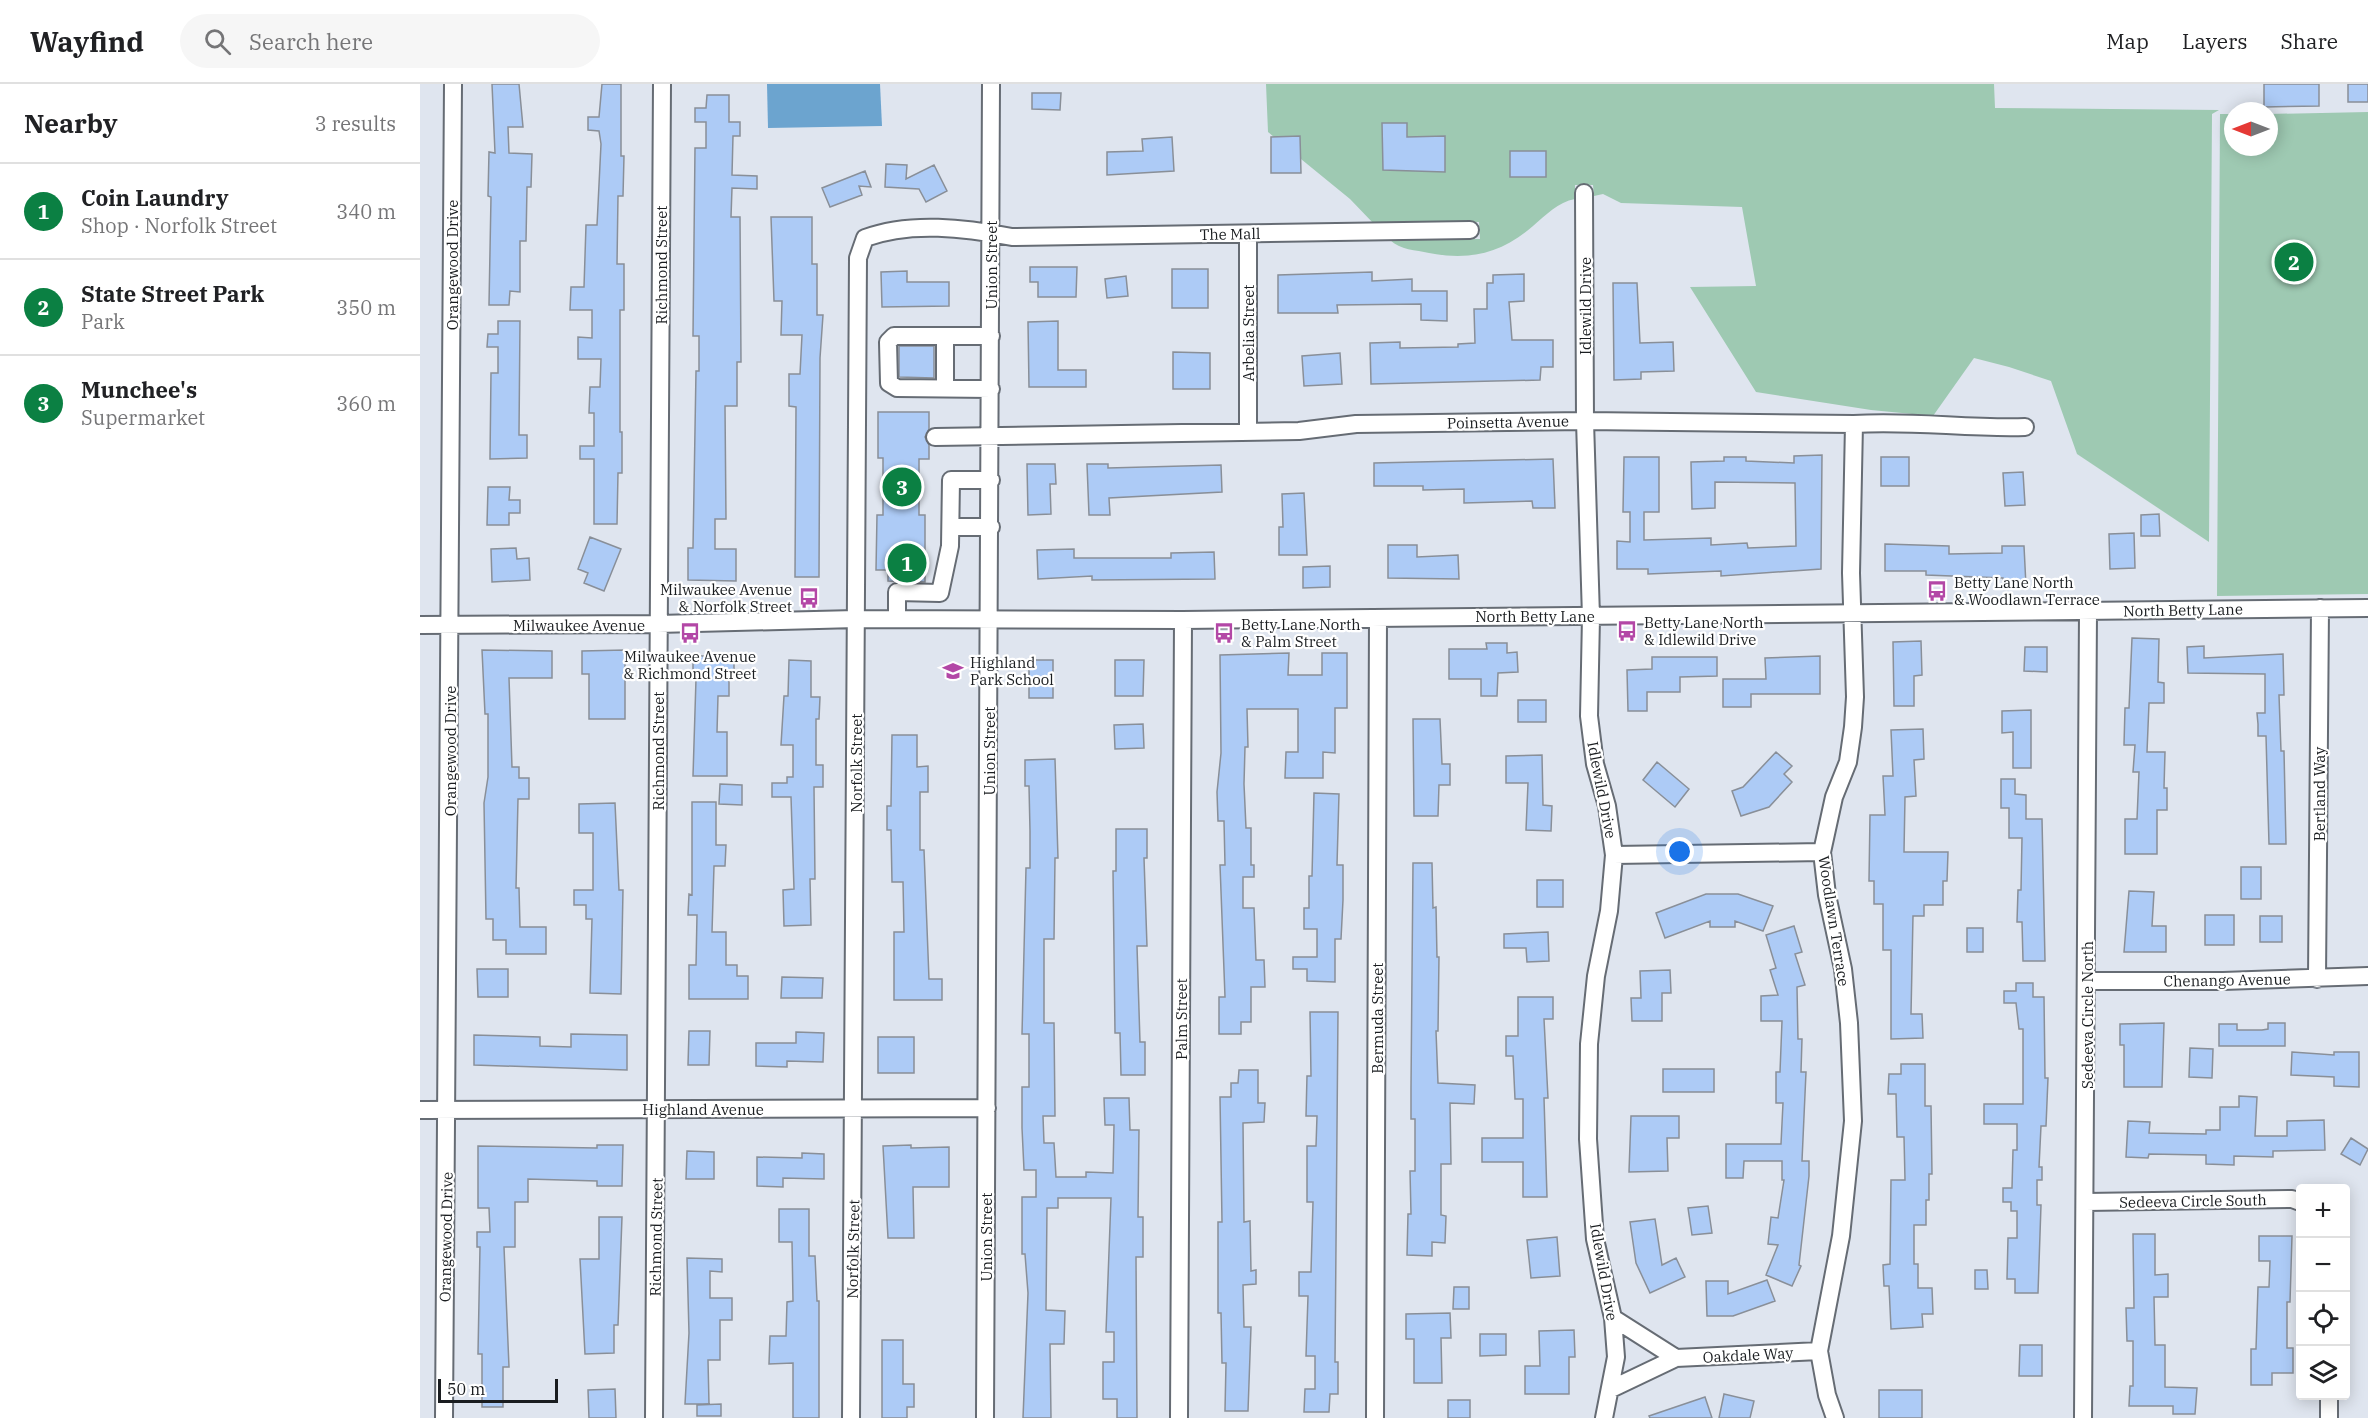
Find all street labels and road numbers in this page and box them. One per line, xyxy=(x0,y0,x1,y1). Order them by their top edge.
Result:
street label: Orangewood Drive xyxy=(443,200,462,330)
street label: Richmond Street xyxy=(652,206,671,324)
street label: Union Street xyxy=(982,221,1001,310)
street label: The Mall xyxy=(1199,224,1261,244)
street label: Idlewild Drive xyxy=(1576,257,1595,355)
street label: Arbelia Street xyxy=(1239,284,1258,382)
street label: Poinsetta Avenue xyxy=(1447,411,1569,433)
street label: North Betty Lane xyxy=(2123,599,2243,621)
street label: North Betty Lane xyxy=(1475,607,1595,626)
street label: Milwaukee Avenue xyxy=(513,616,645,635)
street label: Orangewood Drive xyxy=(441,686,460,816)
street label: Richmond Street xyxy=(649,692,668,810)
street label: Union Street xyxy=(980,707,999,796)
street label: Norfolk Street xyxy=(847,713,866,813)
street label: Idlewild Drive xyxy=(1583,740,1621,840)
street label: Bertland Way xyxy=(2310,747,2329,841)
street label: Woodlawn Terrace xyxy=(1814,854,1854,988)
street label: Sedeeva Circle North xyxy=(2078,941,2097,1089)
street label: Bermuda Street xyxy=(1368,962,1387,1074)
street label: Chenango Avenue xyxy=(2163,969,2291,991)
street label: Palm Street xyxy=(1172,978,1191,1060)
street label: Highland Avenue xyxy=(642,1100,764,1119)
street label: Orangewood Drive xyxy=(435,1172,457,1302)
street label: Richmond Street xyxy=(645,1177,667,1297)
street label: Sedeeva Circle South xyxy=(2119,1190,2267,1212)
street label: Union Street xyxy=(977,1193,996,1282)
street label: Norfolk Street xyxy=(843,1199,863,1299)
street label: Idlewild Drive xyxy=(1586,1222,1622,1322)
street label: Oakdale Way xyxy=(1702,1343,1794,1367)

